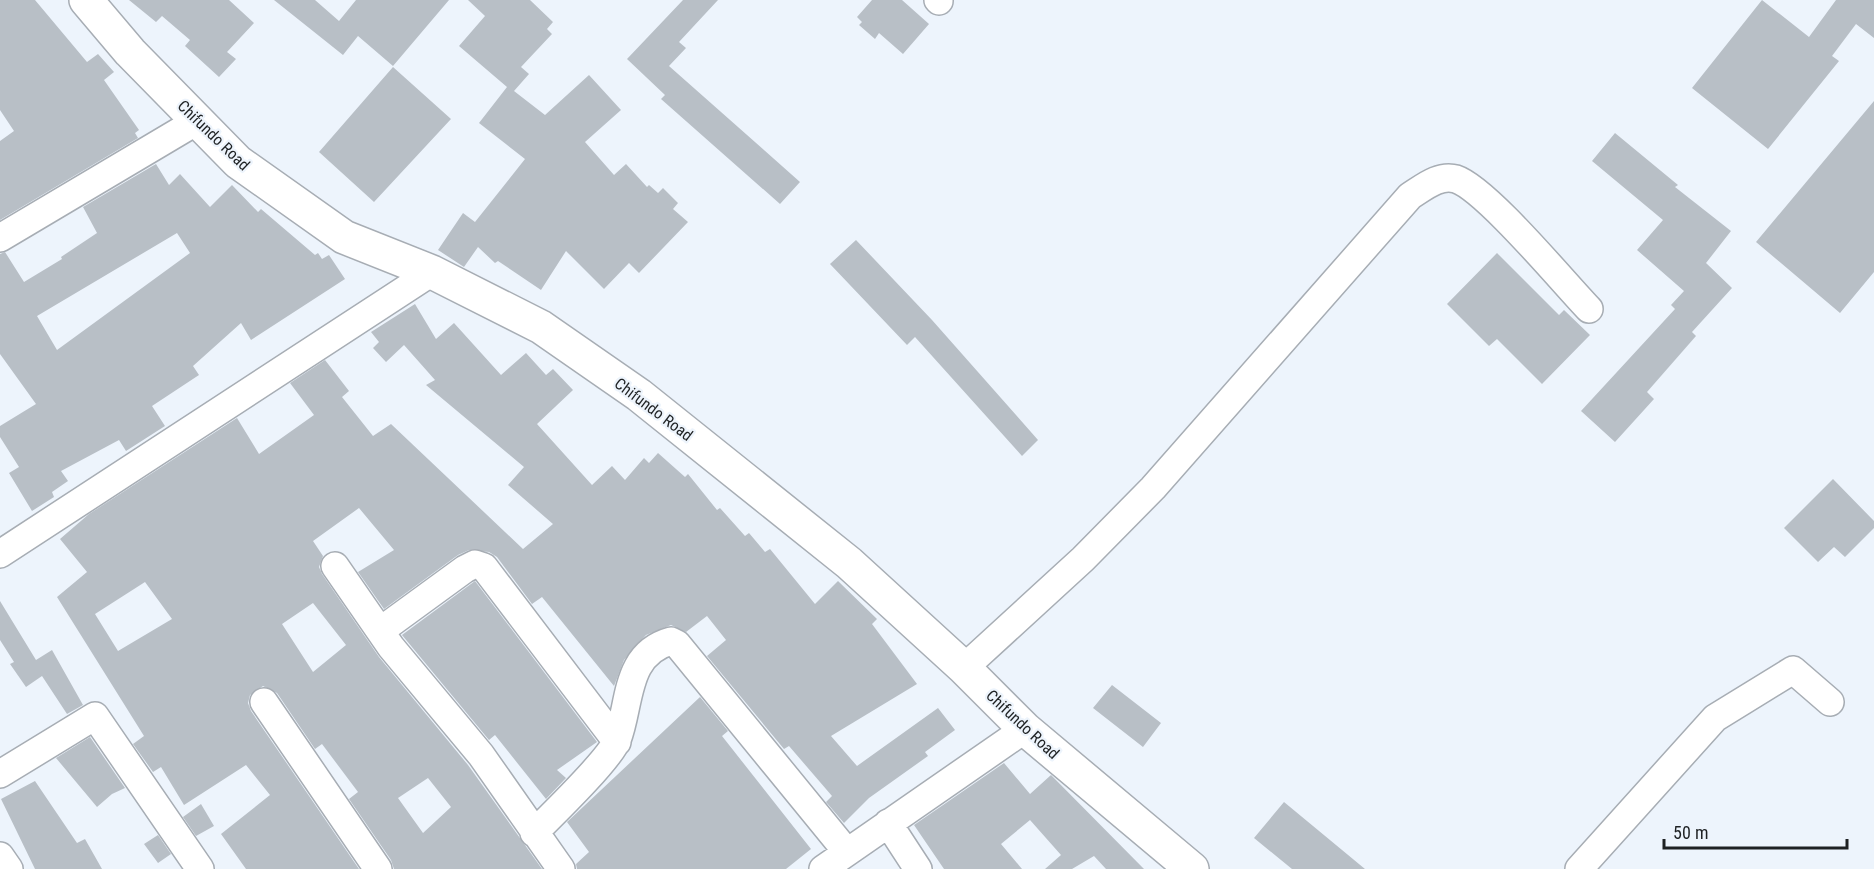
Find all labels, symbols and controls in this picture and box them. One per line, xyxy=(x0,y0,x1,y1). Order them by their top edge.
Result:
street label: Chifundo Road xyxy=(174,96,254,174)
street label: Chifundo Road xyxy=(611,374,696,445)
street label: Chifundo Road xyxy=(982,686,1063,763)
scale bar xyxy=(1664,812,1847,850)
text: 50 m xyxy=(1673,822,1708,843)

